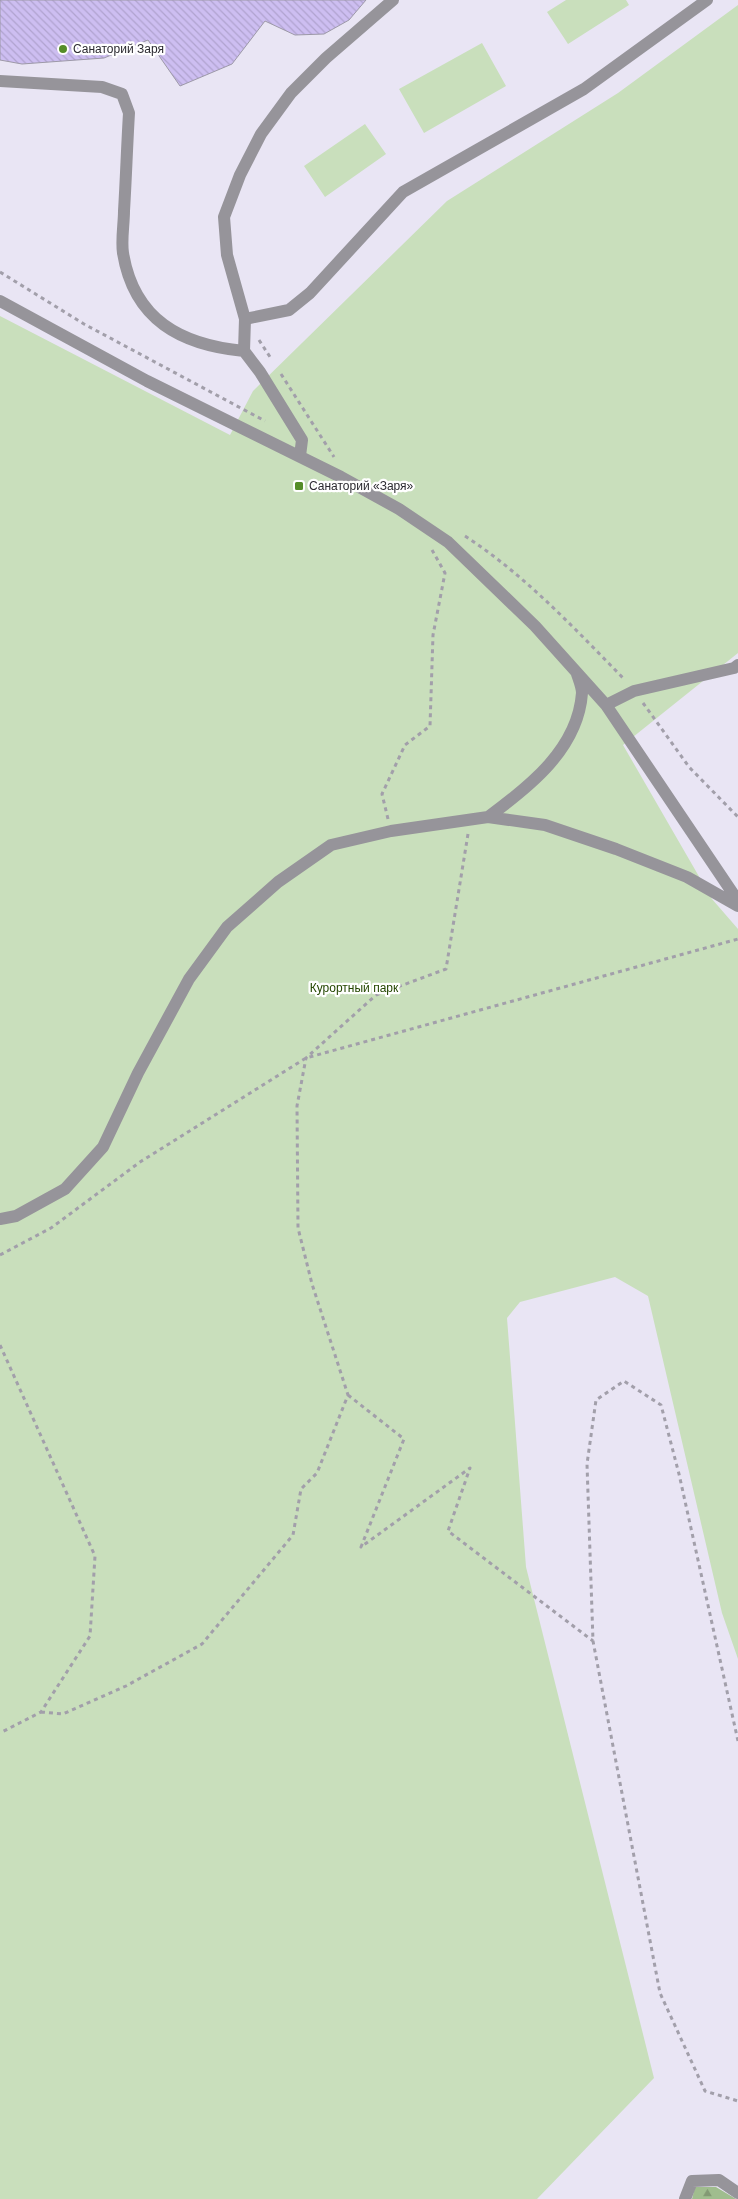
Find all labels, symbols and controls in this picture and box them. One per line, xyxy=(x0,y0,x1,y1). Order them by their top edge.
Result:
place label: Санаторий Заря xyxy=(73,42,164,56)
marker: Санаторий Заря xyxy=(57,43,69,55)
place label: Санаторий «Заря» xyxy=(309,479,414,493)
marker: Санаторий «Заря» xyxy=(293,480,305,492)
park label: Курортный парк xyxy=(310,981,399,995)

